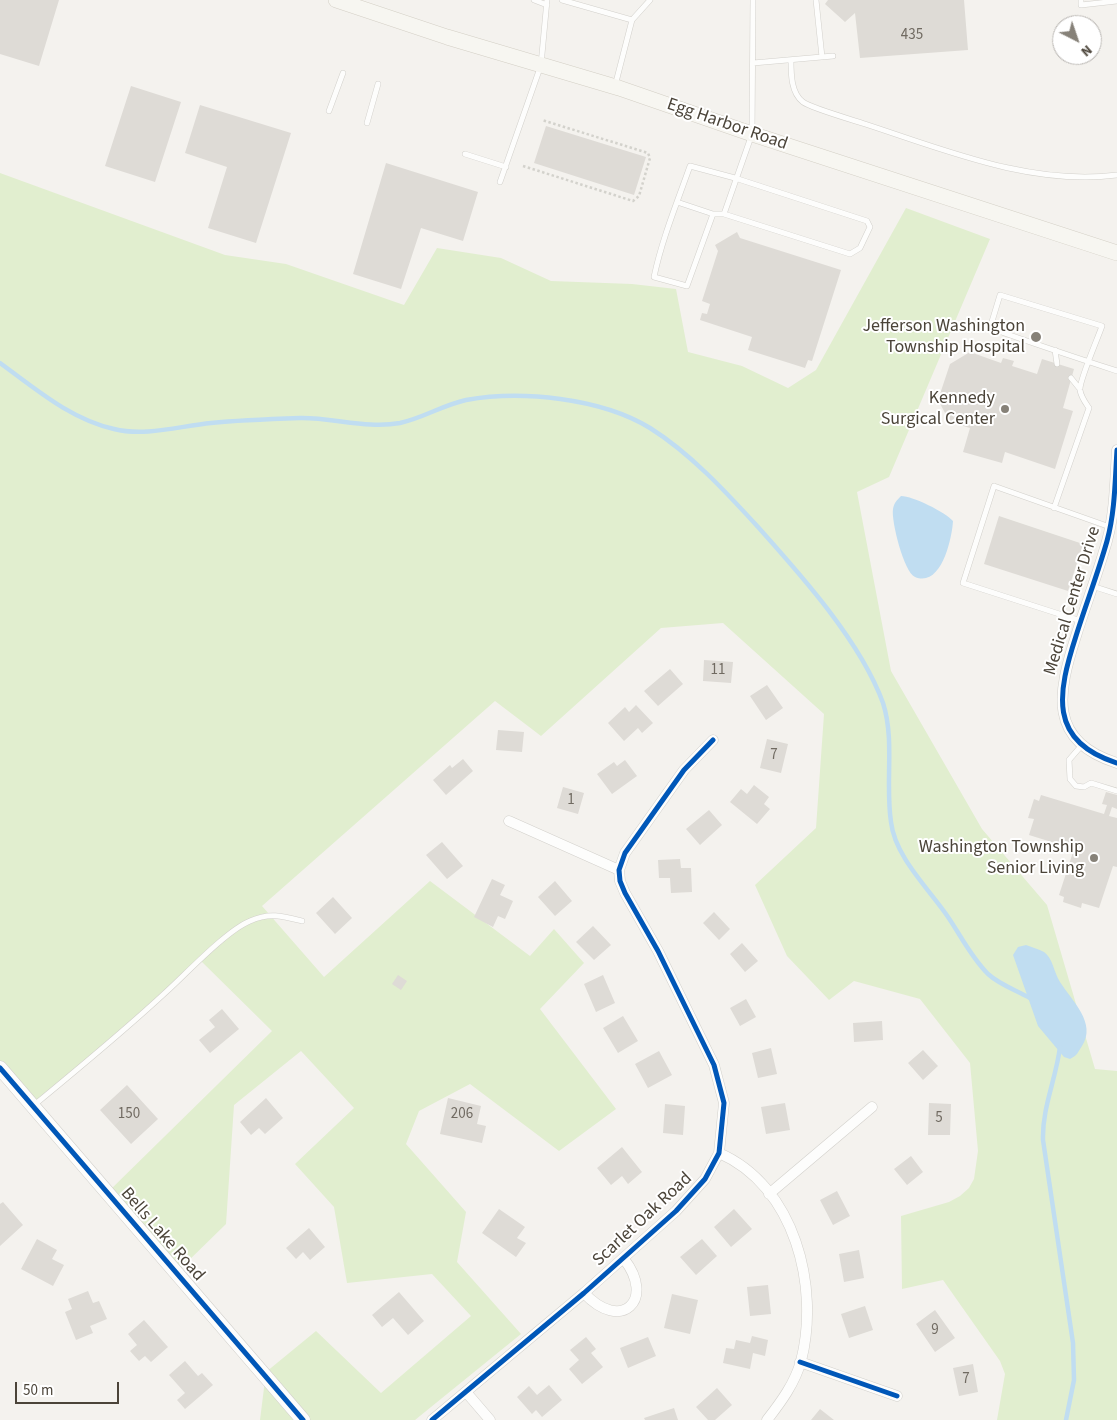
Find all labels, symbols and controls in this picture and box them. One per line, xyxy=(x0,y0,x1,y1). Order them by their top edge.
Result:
north arrow xyxy=(1052,15,1102,65)
house number: 435 xyxy=(901,27,923,45)
text: N xyxy=(1076,40,1096,61)
street label: Egg Harbor Road xyxy=(664,94,790,156)
place label: Jefferson Washington Township Hospital xyxy=(862,316,1025,358)
marker: Jefferson Washington Township Hospital xyxy=(1029,330,1043,344)
place label: Kennedy Surgical Center xyxy=(881,388,995,430)
marker: Kennedy Surgical Center xyxy=(999,403,1011,415)
street label: Medical Center Drive xyxy=(1040,524,1106,678)
house number: 11 xyxy=(711,662,725,680)
house number: 7 xyxy=(770,747,778,765)
house number: 1 xyxy=(567,792,575,810)
place label: Washington Township Senior Living xyxy=(919,837,1084,880)
marker: Washington Township Senior Living xyxy=(1088,852,1100,864)
house number: 150 xyxy=(118,1106,140,1124)
house number: 206 xyxy=(451,1106,473,1124)
house number: 5 xyxy=(935,1110,943,1128)
street label: Scarlet Oak Road xyxy=(589,1168,697,1272)
street label: Bells Lake Road xyxy=(115,1184,209,1286)
house number: 9 xyxy=(931,1322,939,1340)
house number: 7 xyxy=(962,1371,970,1389)
scale bar xyxy=(18,1372,121,1404)
text: 50 m xyxy=(23,1380,53,1401)

